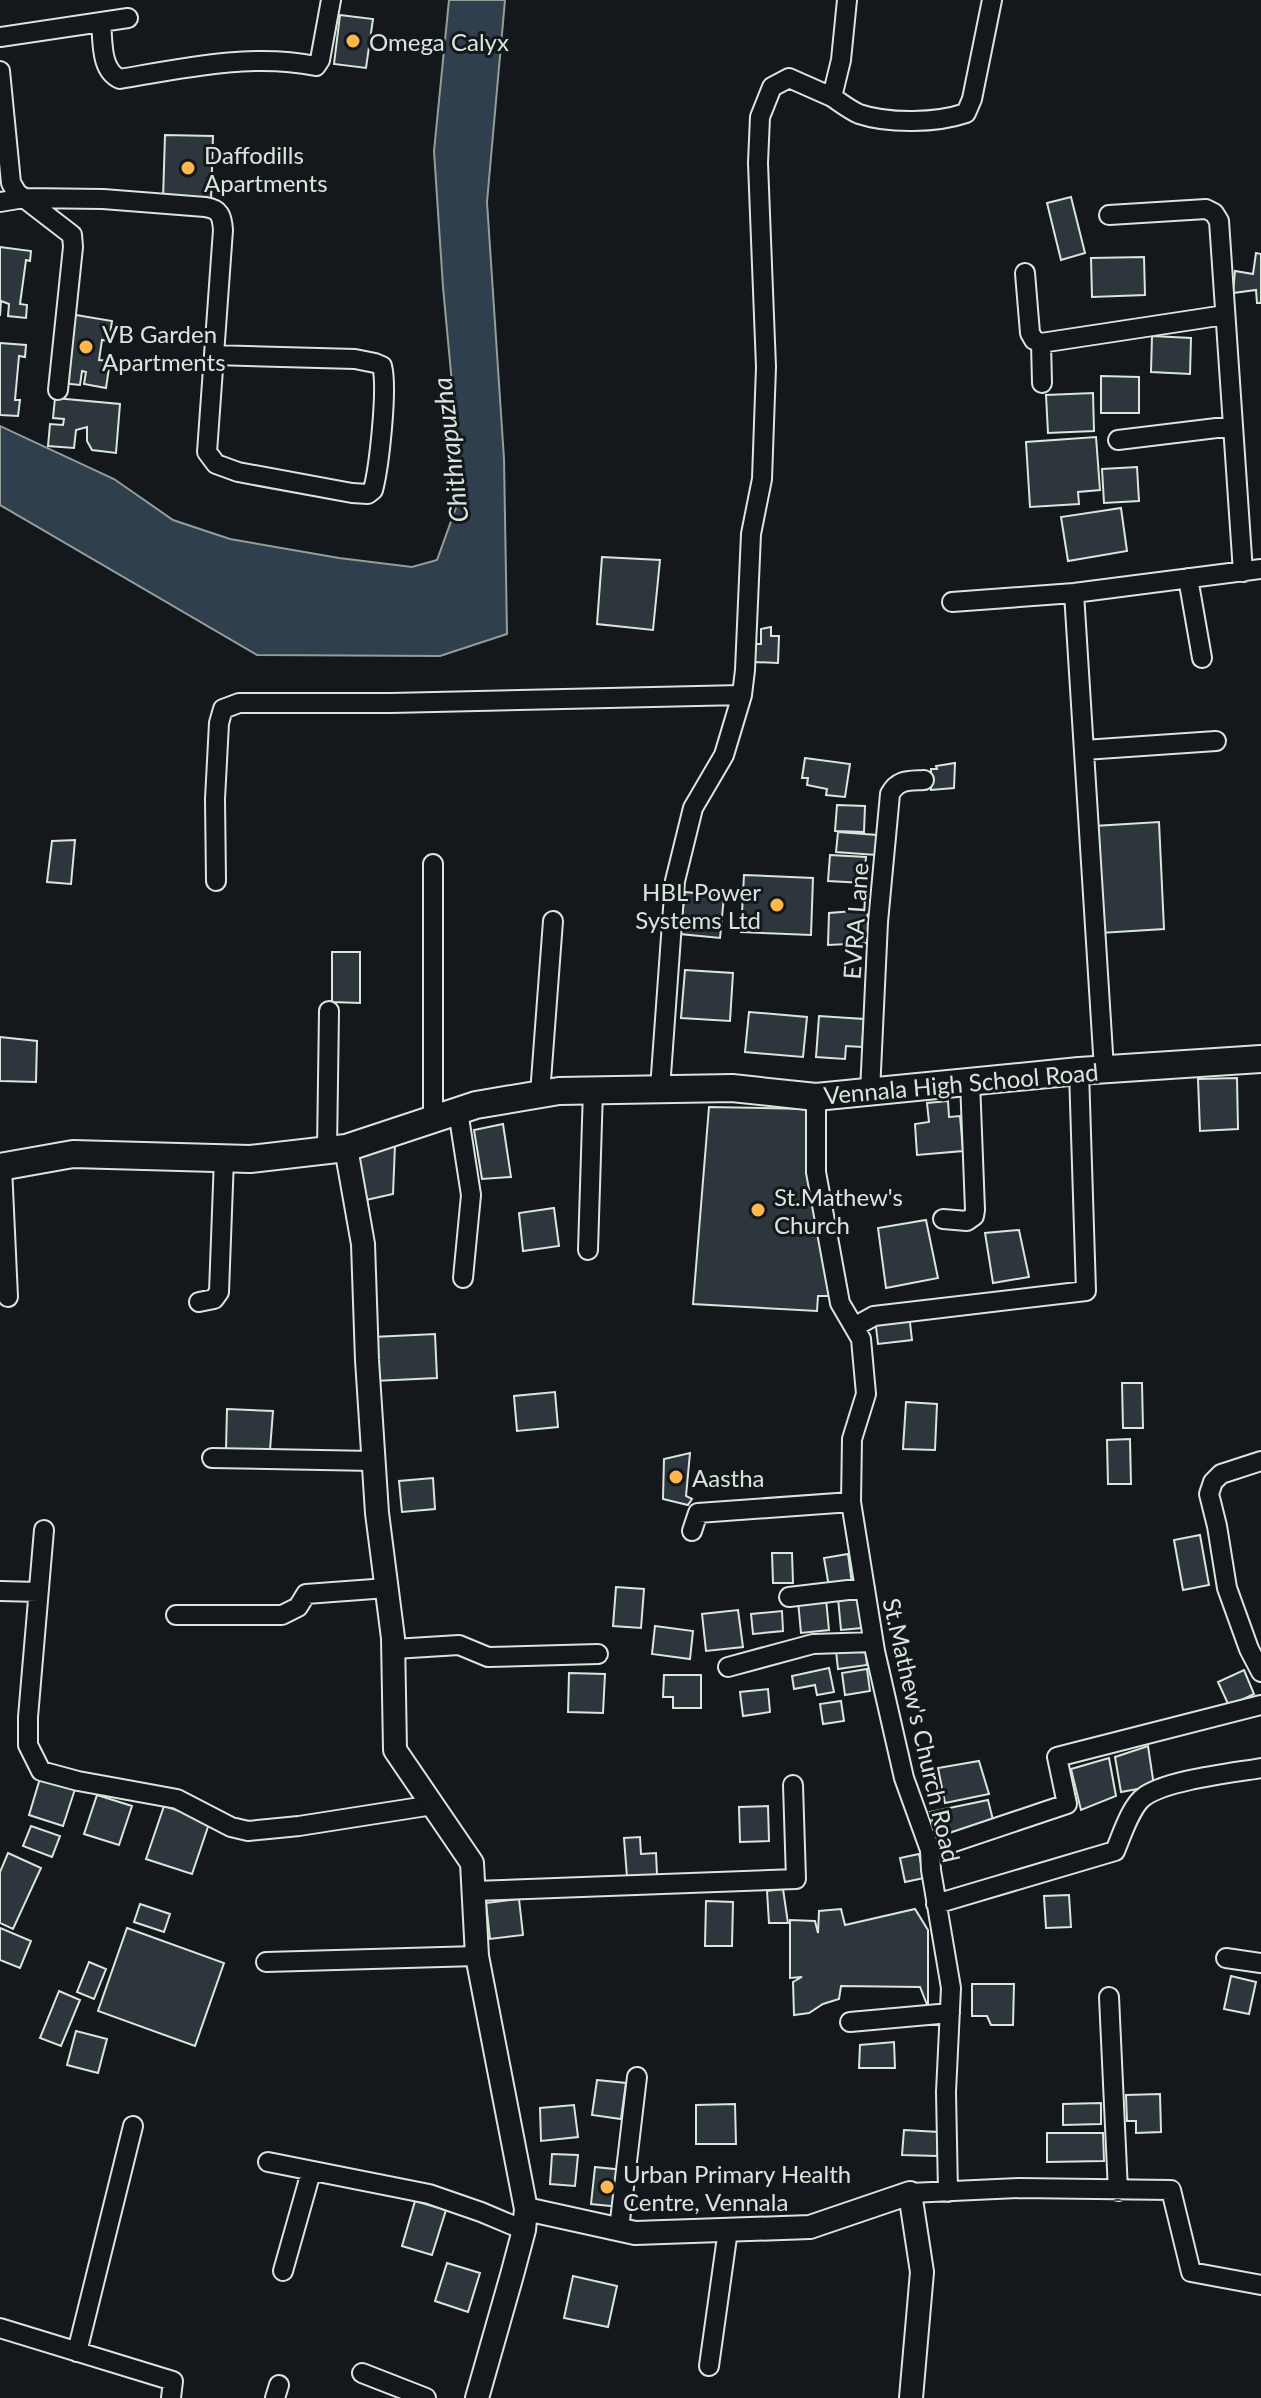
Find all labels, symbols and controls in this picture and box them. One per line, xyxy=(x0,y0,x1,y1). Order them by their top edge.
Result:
place label: Omega Calyx xyxy=(369,27,509,56)
marker: Omega Calyx xyxy=(344,32,362,50)
place label: Daffodills Apartments xyxy=(204,140,328,197)
marker: Daffodills Apartments xyxy=(179,159,197,177)
place label: VB Garden Apartments xyxy=(102,319,226,376)
marker: VB Garden Apartments xyxy=(77,338,95,356)
water label: Chithrapuzha xyxy=(425,376,475,524)
street label: EVRA Lane xyxy=(836,862,874,980)
place label: HBL Power Systems Ltd xyxy=(635,877,761,934)
marker: HBL Power Systems Ltd xyxy=(768,896,786,914)
street label: Vennala High School Road xyxy=(822,1057,1100,1109)
place label: St.Mathew's Church xyxy=(774,1182,903,1239)
marker: St.Mathew's Church xyxy=(749,1201,767,1219)
place label: Aastha xyxy=(692,1463,765,1492)
marker: Aastha xyxy=(667,1468,685,1486)
street label: St.Mathew's Church Road xyxy=(877,1595,967,1865)
place label: Urban Primary Health Centre, Vennala xyxy=(623,2159,851,2216)
marker: Urban Primary Health Centre, Vennala xyxy=(598,2178,616,2196)

